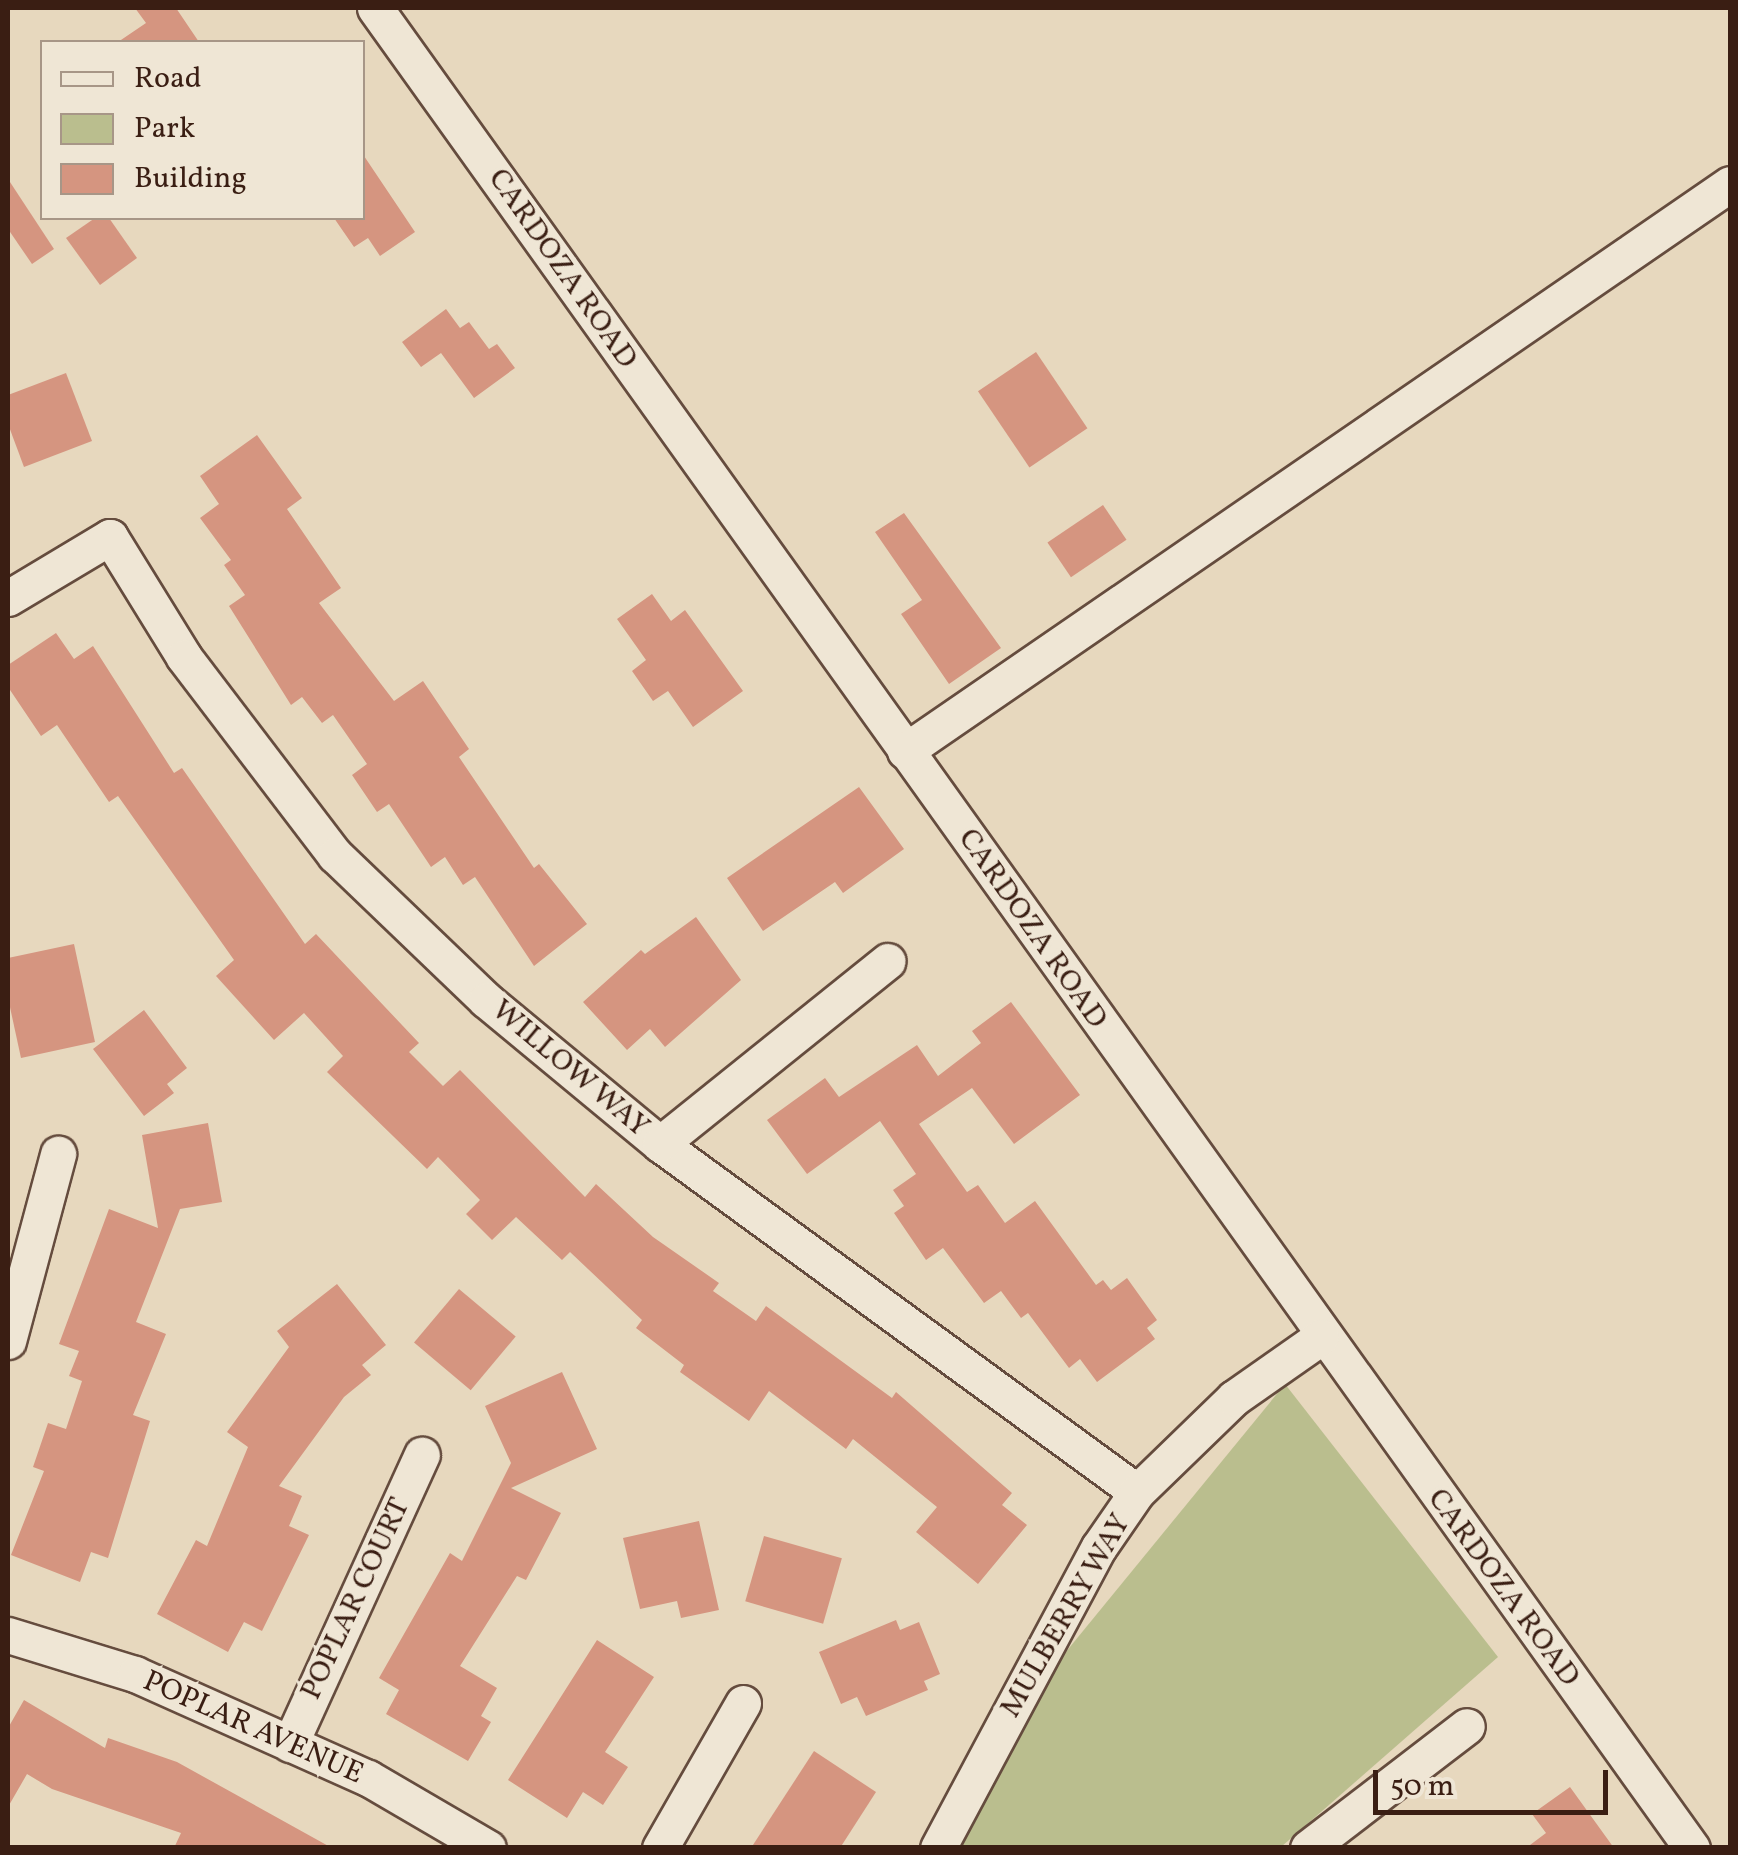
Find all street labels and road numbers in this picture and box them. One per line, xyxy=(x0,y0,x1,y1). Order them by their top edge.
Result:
street label: CARDOZA ROAD xyxy=(480,162,644,376)
street label: CARDOZA ROAD xyxy=(950,822,1114,1036)
street label: WILLOW WAY xyxy=(483,992,657,1146)
street label: CARDOZA ROAD xyxy=(1419,1482,1587,1694)
street label: POPLAR COURT xyxy=(294,1492,418,1706)
street label: MULBERRY WAY xyxy=(993,1507,1139,1725)
street label: POPLAR AVENUE xyxy=(137,1663,369,1793)

